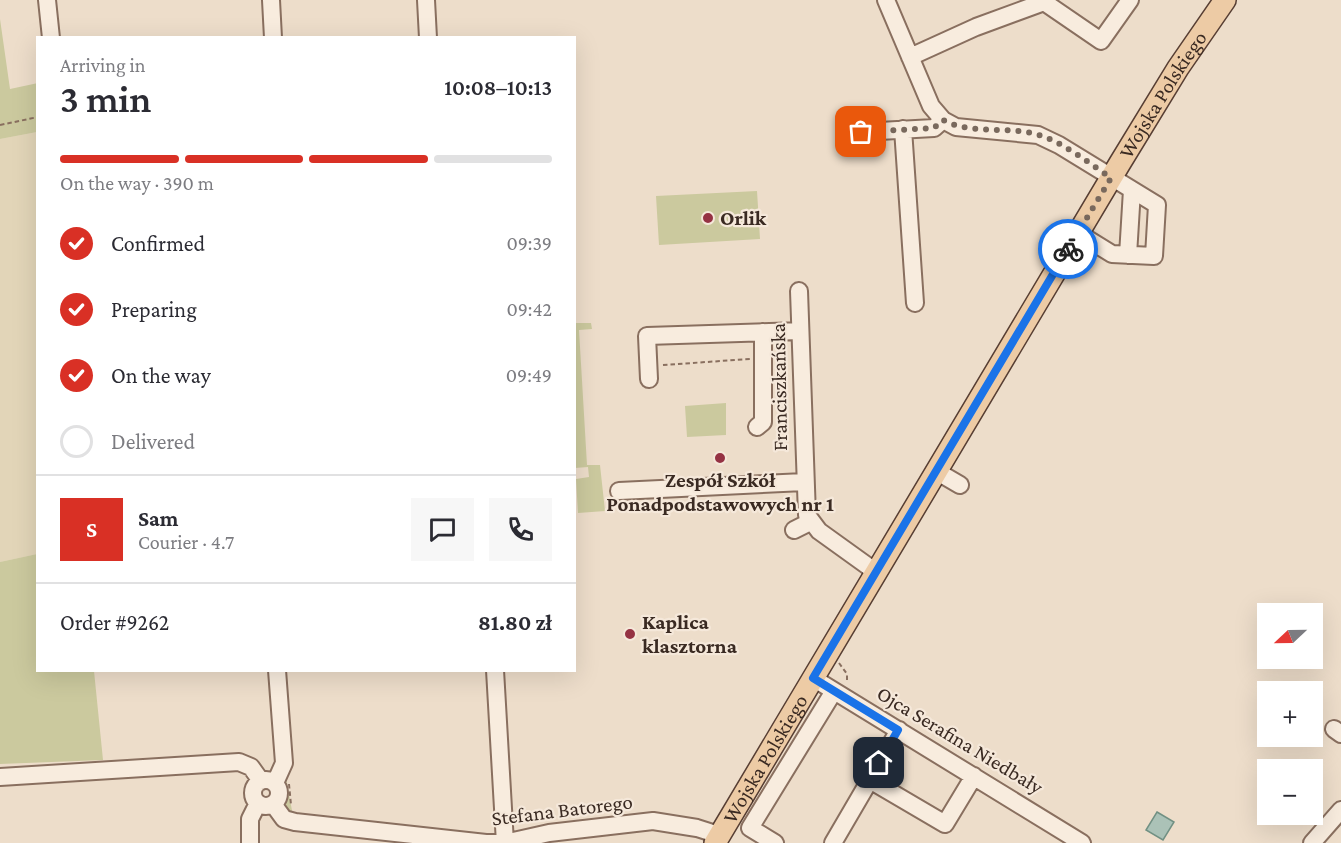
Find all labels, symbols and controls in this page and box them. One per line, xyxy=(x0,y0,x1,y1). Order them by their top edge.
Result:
street label: Wojska Polskiego xyxy=(1114,27,1212,163)
text: Arriving in xyxy=(60,54,145,76)
text: 10:08–10:13 xyxy=(444,75,552,100)
text: 3 min xyxy=(60,77,151,120)
pin xyxy=(835,106,886,157)
icon: bag xyxy=(844,115,877,148)
text: On the way · 390 m xyxy=(60,172,214,194)
place label: Orlik xyxy=(720,206,767,230)
marker: Orlik xyxy=(701,211,715,225)
courier xyxy=(1038,219,1098,279)
icon: check xyxy=(60,227,93,260)
text: Confirmed xyxy=(111,231,205,256)
text: 09:39 xyxy=(506,232,552,254)
icon: bike xyxy=(1052,233,1085,266)
icon: check xyxy=(60,293,93,326)
text: Preparing xyxy=(111,297,197,322)
text: 09:42 xyxy=(506,298,552,320)
street label: Franciszkańska xyxy=(766,322,792,451)
icon: check xyxy=(60,359,93,392)
text: On the way xyxy=(111,363,211,388)
text: 09:49 xyxy=(506,364,552,386)
text: Delivered xyxy=(111,429,195,454)
marker: Zespół Szkół Ponadpodstawowych nr 1 xyxy=(713,451,727,465)
place label: Zespół Szkół Ponadpodstawowych nr 1 xyxy=(606,468,834,516)
button: chat xyxy=(411,498,474,561)
button: phone xyxy=(489,498,552,561)
text: Sam xyxy=(138,506,178,531)
text: S xyxy=(86,517,97,542)
text: Courier · 4.7 xyxy=(138,531,234,553)
north arrow xyxy=(1257,603,1323,669)
map controls xyxy=(1257,603,1323,825)
text: Order #9262 xyxy=(60,610,169,635)
text: 81.80 zł xyxy=(478,610,552,635)
place label: Kaplica klasztorna xyxy=(642,610,738,658)
marker: Kaplica klasztorna xyxy=(623,627,637,641)
street label: Ojca Serafina Niedbały xyxy=(873,681,1047,799)
button: + xyxy=(1257,681,1323,747)
street label: Wojska Polskiego xyxy=(718,690,813,827)
pin xyxy=(853,737,904,788)
icon: home xyxy=(862,746,895,779)
button: − xyxy=(1257,759,1323,825)
street label: Stefana Batorego xyxy=(490,789,634,831)

